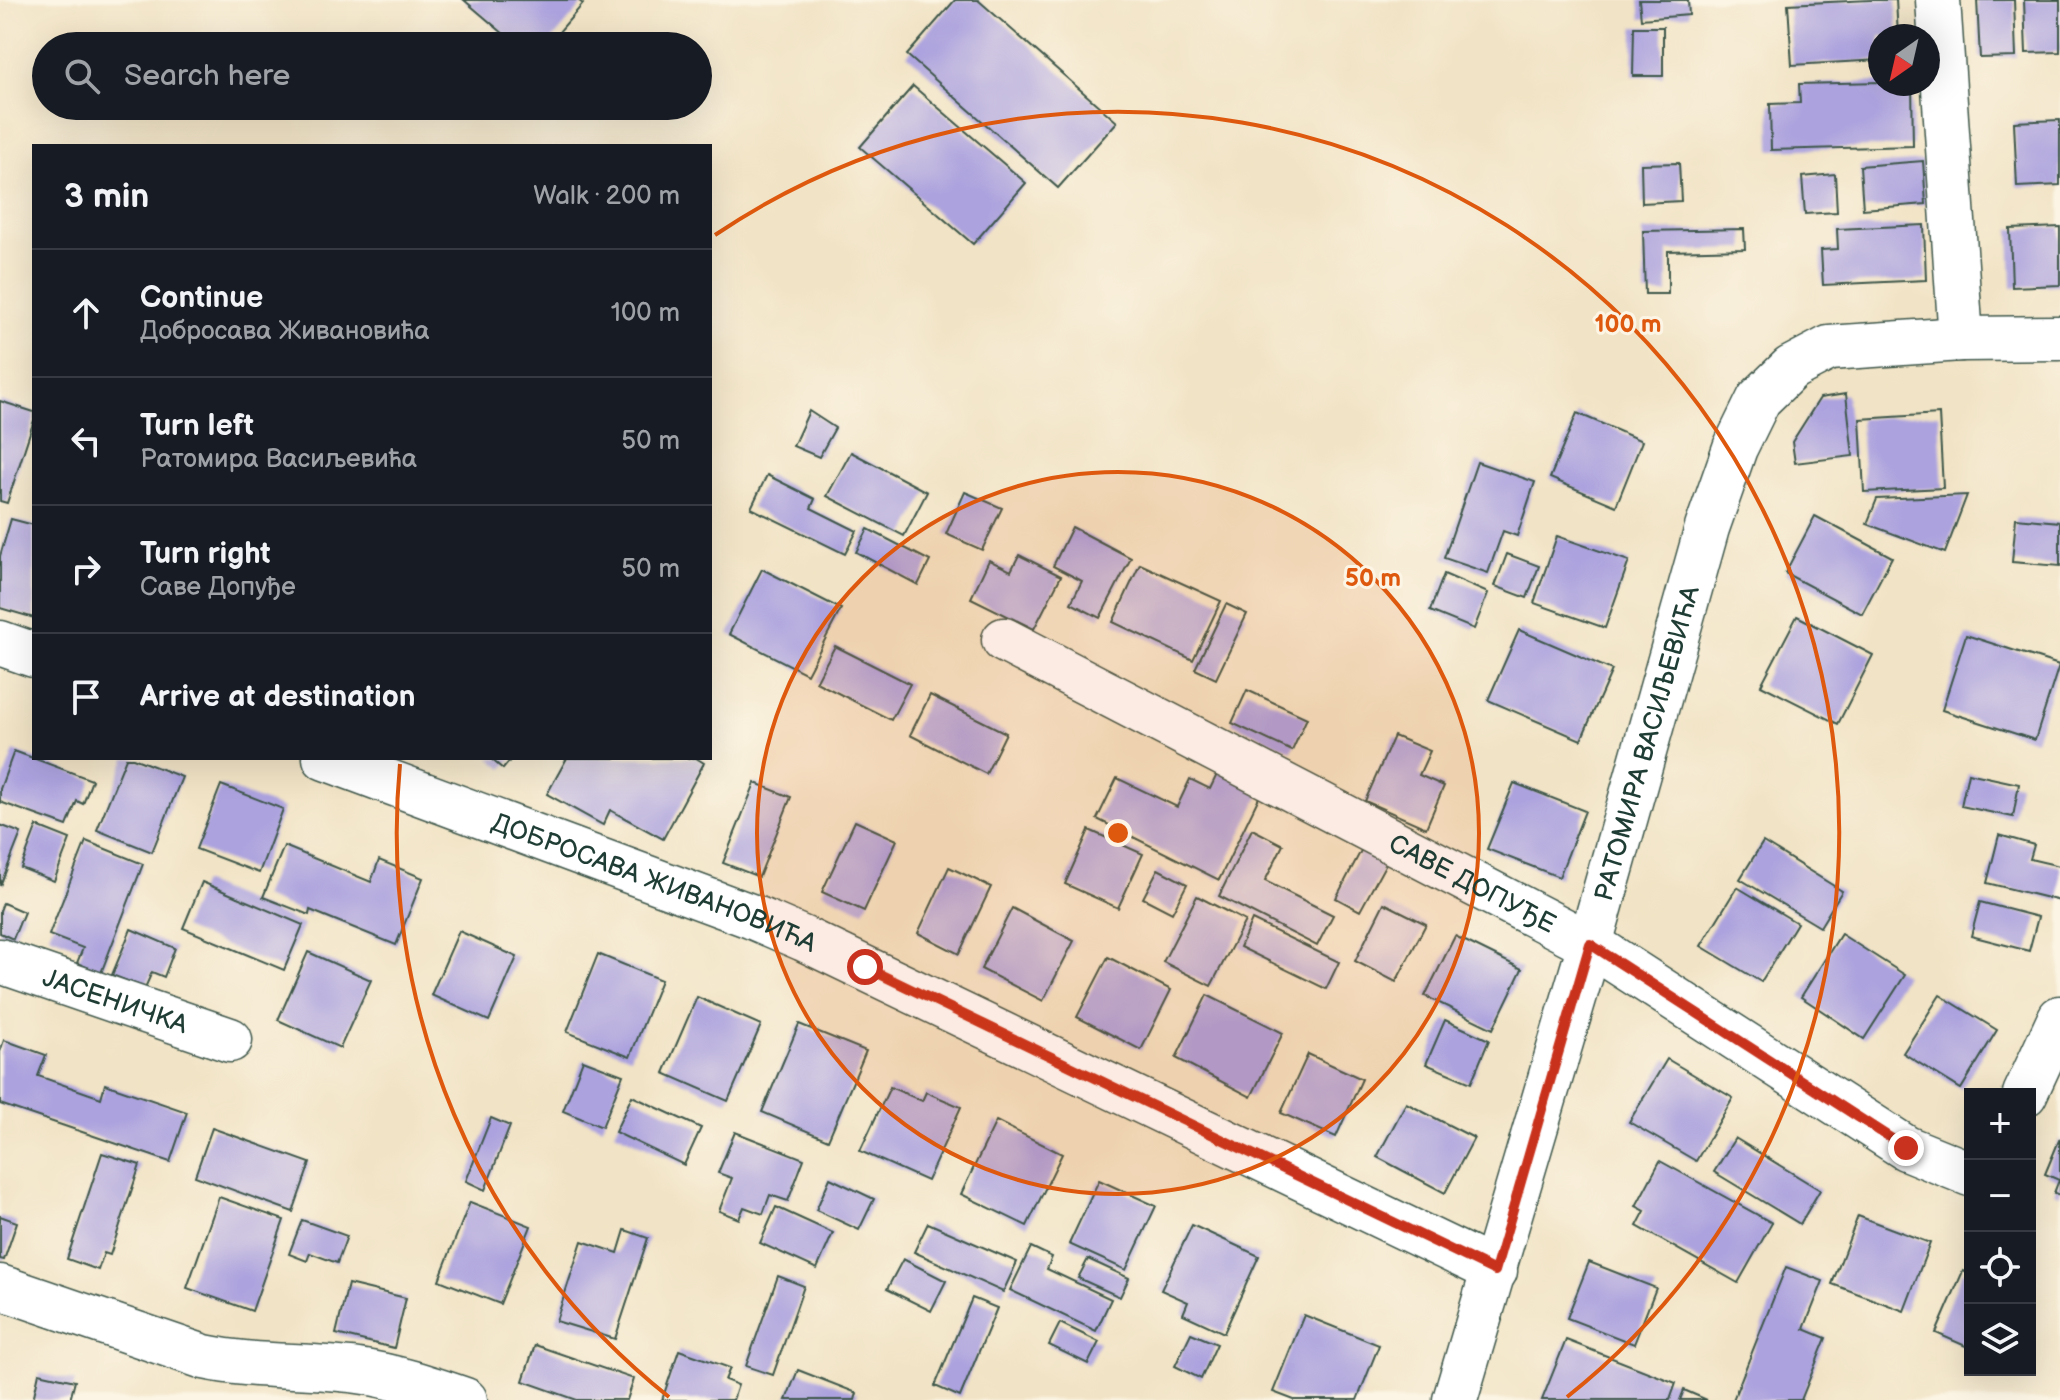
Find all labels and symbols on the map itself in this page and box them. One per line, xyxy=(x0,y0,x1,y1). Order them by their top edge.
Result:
north arrow xyxy=(1868,24,1940,96)
text: 100 m xyxy=(1595,310,1661,339)
text: 50 m xyxy=(1345,564,1401,593)
street label: РАТОМИРА ВАСИЉЕВИЋА xyxy=(1589,582,1707,905)
street label: ДОБРОСАВА ЖИВАНОВИЋА xyxy=(487,807,821,960)
centre of rings xyxy=(1104,819,1132,847)
street label: САВЕ ДОПУЂЕ xyxy=(1383,828,1561,940)
route start xyxy=(847,949,883,985)
street label: ЈАСЕНИЧКА xyxy=(38,963,192,1041)
route end xyxy=(1888,1130,1924,1166)

